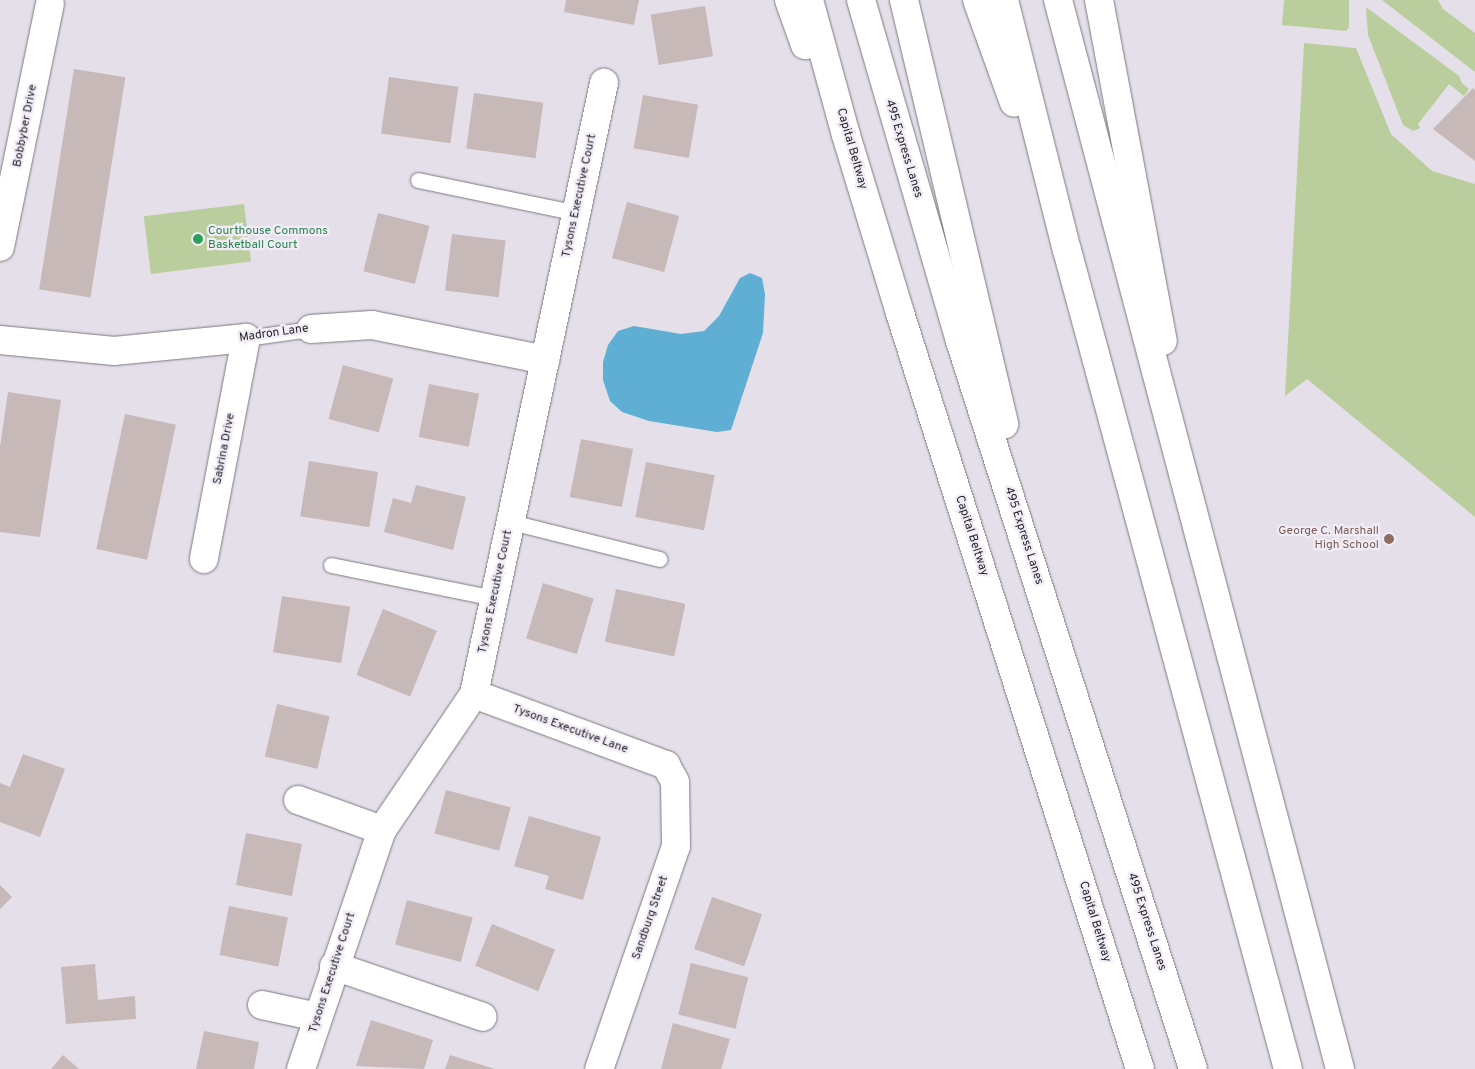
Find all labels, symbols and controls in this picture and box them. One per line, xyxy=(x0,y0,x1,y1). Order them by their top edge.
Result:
street label: Bobbyber Drive xyxy=(11,83,41,169)
street label: 495 Express Lanes xyxy=(881,98,925,200)
street label: Capital Beltway xyxy=(833,107,869,191)
street label: Tysons Executive Court xyxy=(560,133,600,259)
place label: Courthouse Commons Basketball Court xyxy=(208,225,328,253)
marker: Courthouse Commons Basketball Court xyxy=(192,233,204,245)
street label: Madron Lane xyxy=(239,322,309,346)
street label: Sabrina Drive xyxy=(211,412,239,486)
street label: 495 Express Lanes xyxy=(1000,485,1046,587)
street label: Capital Beltway xyxy=(951,494,991,578)
place label: George C. Marshall High School xyxy=(1278,525,1379,553)
street label: Tysons Executive Court xyxy=(476,529,516,655)
marker: George C. Marshall High School xyxy=(1383,533,1395,545)
street label: Tysons Executive Lane xyxy=(510,702,630,758)
street label: 495 Express Lanes xyxy=(1123,871,1169,973)
street label: Sandburg Street xyxy=(630,874,672,962)
street label: Capital Beltway xyxy=(1075,880,1113,964)
street label: Tysons Executive Court xyxy=(307,911,359,1035)

